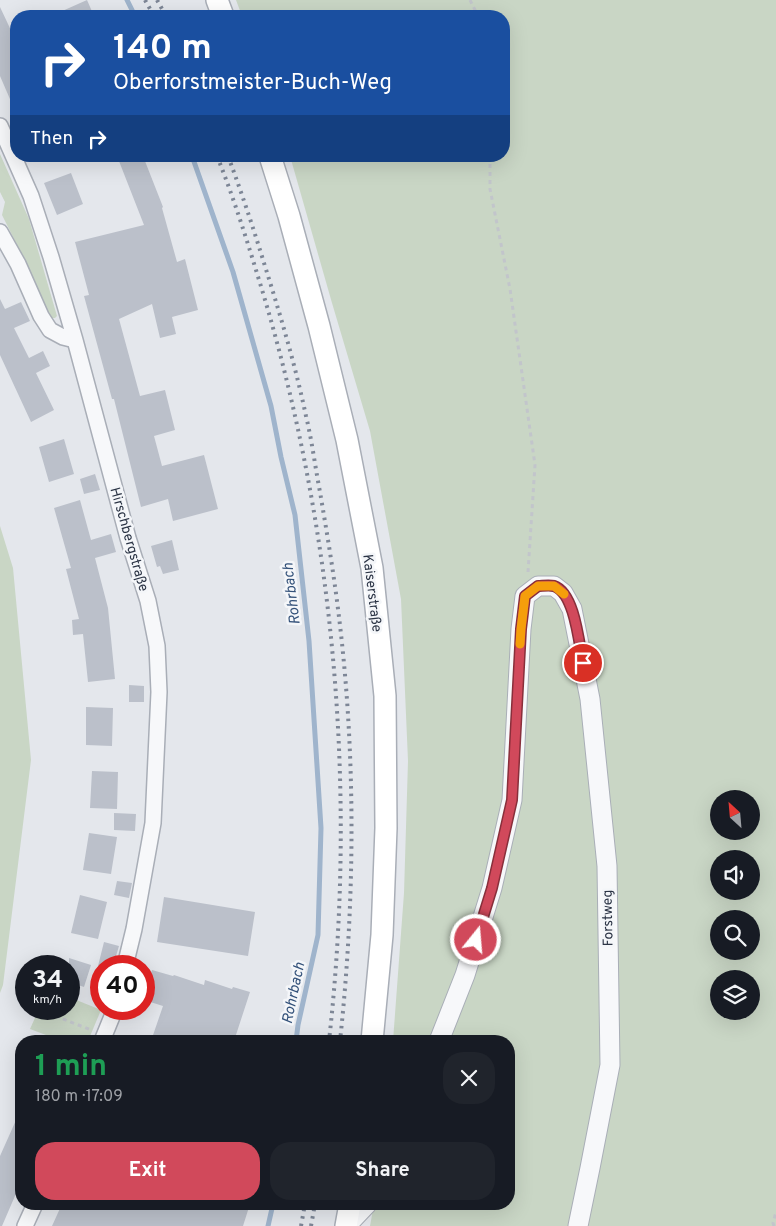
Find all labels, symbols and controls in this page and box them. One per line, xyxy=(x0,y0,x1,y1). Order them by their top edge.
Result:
text: 140 m xyxy=(113,27,212,71)
icon: right xyxy=(30,30,95,95)
text: Oberforstmeister-Buch-Weg xyxy=(113,70,392,97)
icon: right xyxy=(83,125,111,153)
text: Then xyxy=(30,127,73,151)
street label: Hirschbergstraße xyxy=(106,485,152,594)
street label: Kaiserstraße xyxy=(358,553,385,633)
water label: Rohrbach xyxy=(279,562,306,626)
pin xyxy=(562,642,604,684)
icon: arrive xyxy=(569,649,597,677)
north arrow xyxy=(710,790,760,840)
map controls xyxy=(710,790,760,1020)
button: sound xyxy=(710,850,760,900)
street label: Forstweg xyxy=(600,889,617,947)
button: search xyxy=(710,910,760,960)
position arrow xyxy=(449,913,501,965)
speed limit sign: 40 xyxy=(90,955,155,1020)
water label: Rohrbach xyxy=(279,961,310,1026)
text: 34 xyxy=(32,965,63,997)
button: layers xyxy=(710,970,760,1020)
text: km/h xyxy=(33,992,62,1008)
text: 1 min xyxy=(35,1049,107,1086)
button: close xyxy=(443,1052,495,1104)
text: 180 m · 17:09 xyxy=(35,1087,123,1107)
button: Exit xyxy=(35,1142,260,1200)
button: Share xyxy=(270,1142,495,1200)

